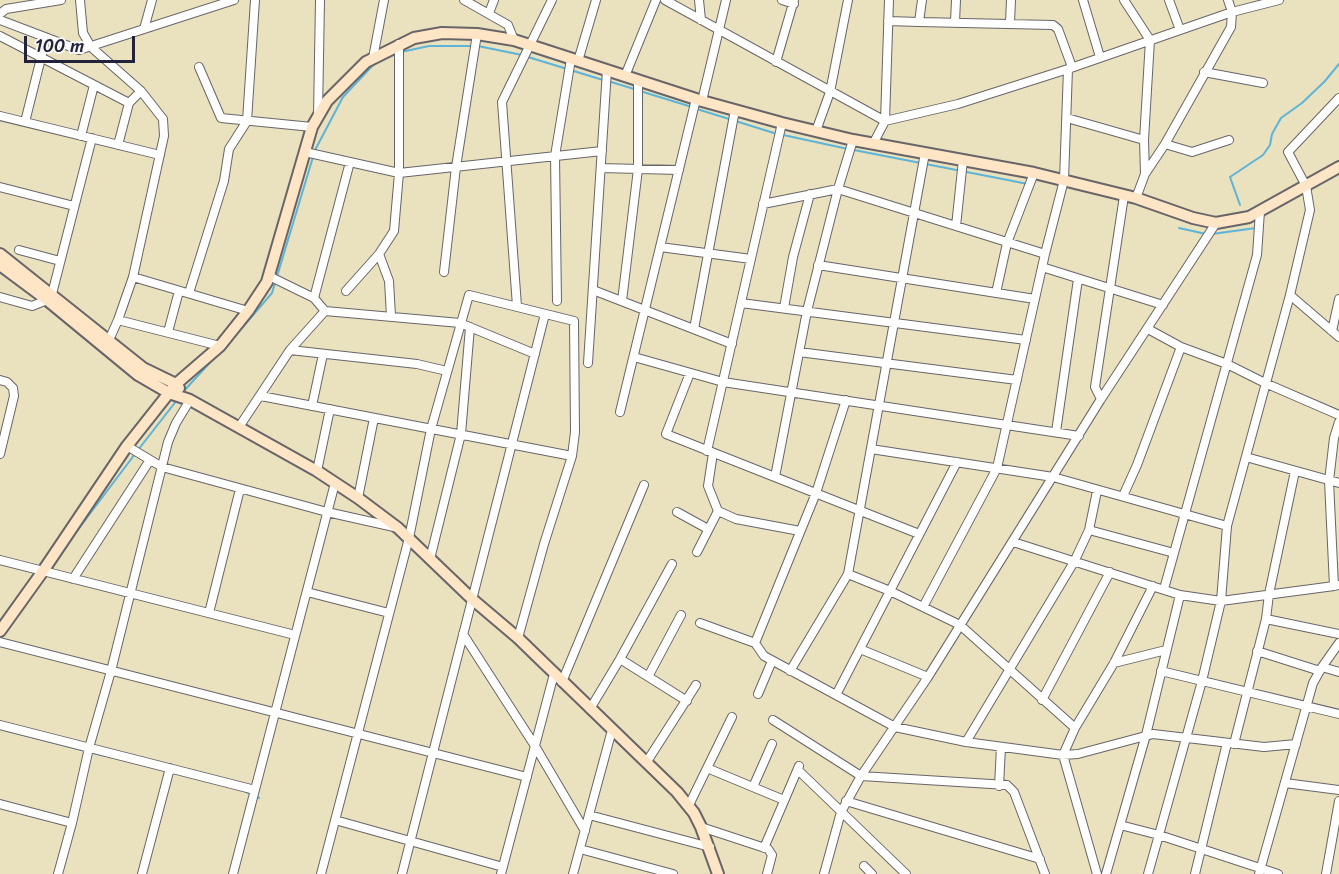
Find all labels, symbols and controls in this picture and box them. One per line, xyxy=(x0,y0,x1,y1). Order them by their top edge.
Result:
scale bar xyxy=(27,24,138,62)
text: 100 m xyxy=(35,30,84,62)

